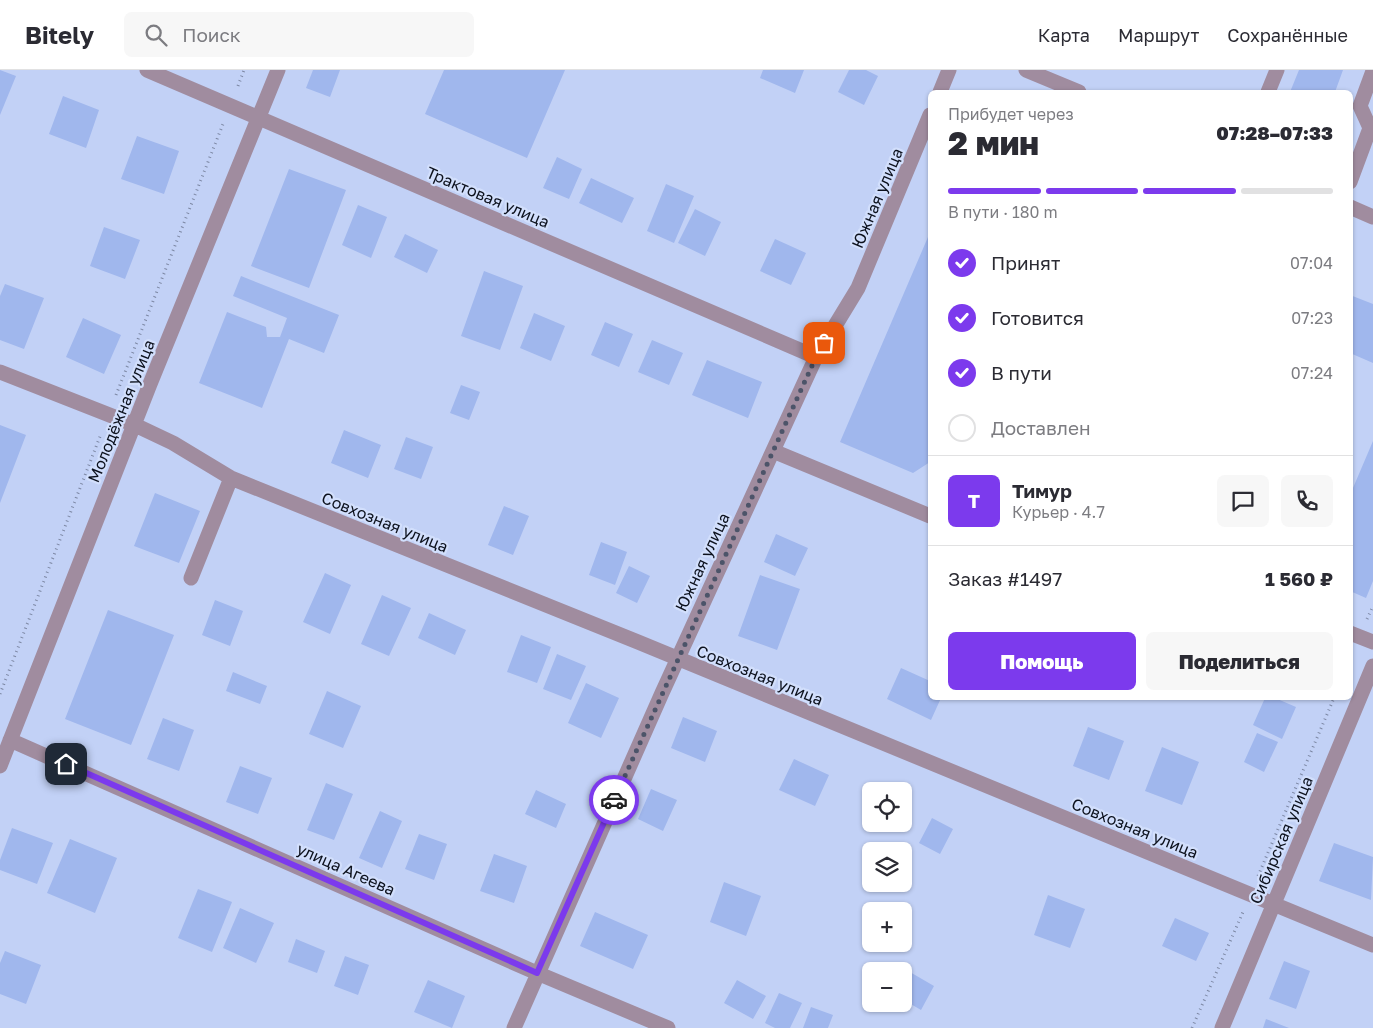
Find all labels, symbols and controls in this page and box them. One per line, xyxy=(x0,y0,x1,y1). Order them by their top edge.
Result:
search box xyxy=(124,12,474,57)
text: Bitely xyxy=(25,20,94,49)
icon: search xyxy=(142,21,170,49)
text: Поиск xyxy=(182,23,241,46)
text: Карта xyxy=(1038,24,1090,46)
text: Маршрут xyxy=(1118,24,1199,46)
text: Сохранённые xyxy=(1227,24,1348,46)
text: Прибудет через xyxy=(948,104,1074,124)
text: 07:28–07:33 xyxy=(1216,121,1333,144)
text: 2 мин xyxy=(948,124,1039,162)
street label: Южная улица xyxy=(847,145,907,251)
street label: Трактовая улица xyxy=(423,162,553,232)
text: В пути · 180 m xyxy=(948,202,1058,222)
icon: check xyxy=(948,249,976,277)
text: Принят xyxy=(991,251,1060,274)
text: 07:04 xyxy=(1290,253,1333,273)
icon: check xyxy=(948,304,976,332)
text: Готовится xyxy=(991,306,1084,329)
text: 07:23 xyxy=(1291,308,1333,328)
pin xyxy=(803,322,845,364)
icon: bag xyxy=(810,329,838,357)
street label: Молодёжная улица xyxy=(83,337,159,485)
icon: check xyxy=(948,359,976,387)
text: В пути xyxy=(991,361,1052,384)
text: 07:24 xyxy=(1291,363,1333,383)
text: Доставлен xyxy=(991,416,1091,439)
button: chat xyxy=(1217,475,1269,527)
button: phone xyxy=(1281,475,1333,527)
text: Тимур xyxy=(1012,479,1072,502)
street label: Совхозная улица xyxy=(319,488,451,556)
text: Т xyxy=(968,489,980,512)
text: Курьер · 4.7 xyxy=(1012,502,1105,522)
street label: Южная улица xyxy=(670,509,734,615)
text: Заказ #1497 xyxy=(948,567,1062,590)
text: 1 560 ₽ xyxy=(1265,567,1333,590)
button: Помощь xyxy=(948,632,1136,690)
button: Поделиться xyxy=(1146,632,1333,690)
street label: Совхозная улица xyxy=(694,641,826,709)
pin xyxy=(45,743,87,785)
icon: home xyxy=(52,750,80,778)
street label: Сибирская улица xyxy=(1245,773,1317,907)
courier xyxy=(589,775,639,825)
map controls xyxy=(862,782,912,1012)
button: locate xyxy=(862,782,912,832)
icon: car xyxy=(600,786,628,814)
street label: Совхозная улица xyxy=(1069,794,1201,862)
street label: улица Агеева xyxy=(294,838,398,900)
button: layers xyxy=(862,842,912,892)
button: + xyxy=(862,902,912,952)
button: − xyxy=(862,962,912,1012)

